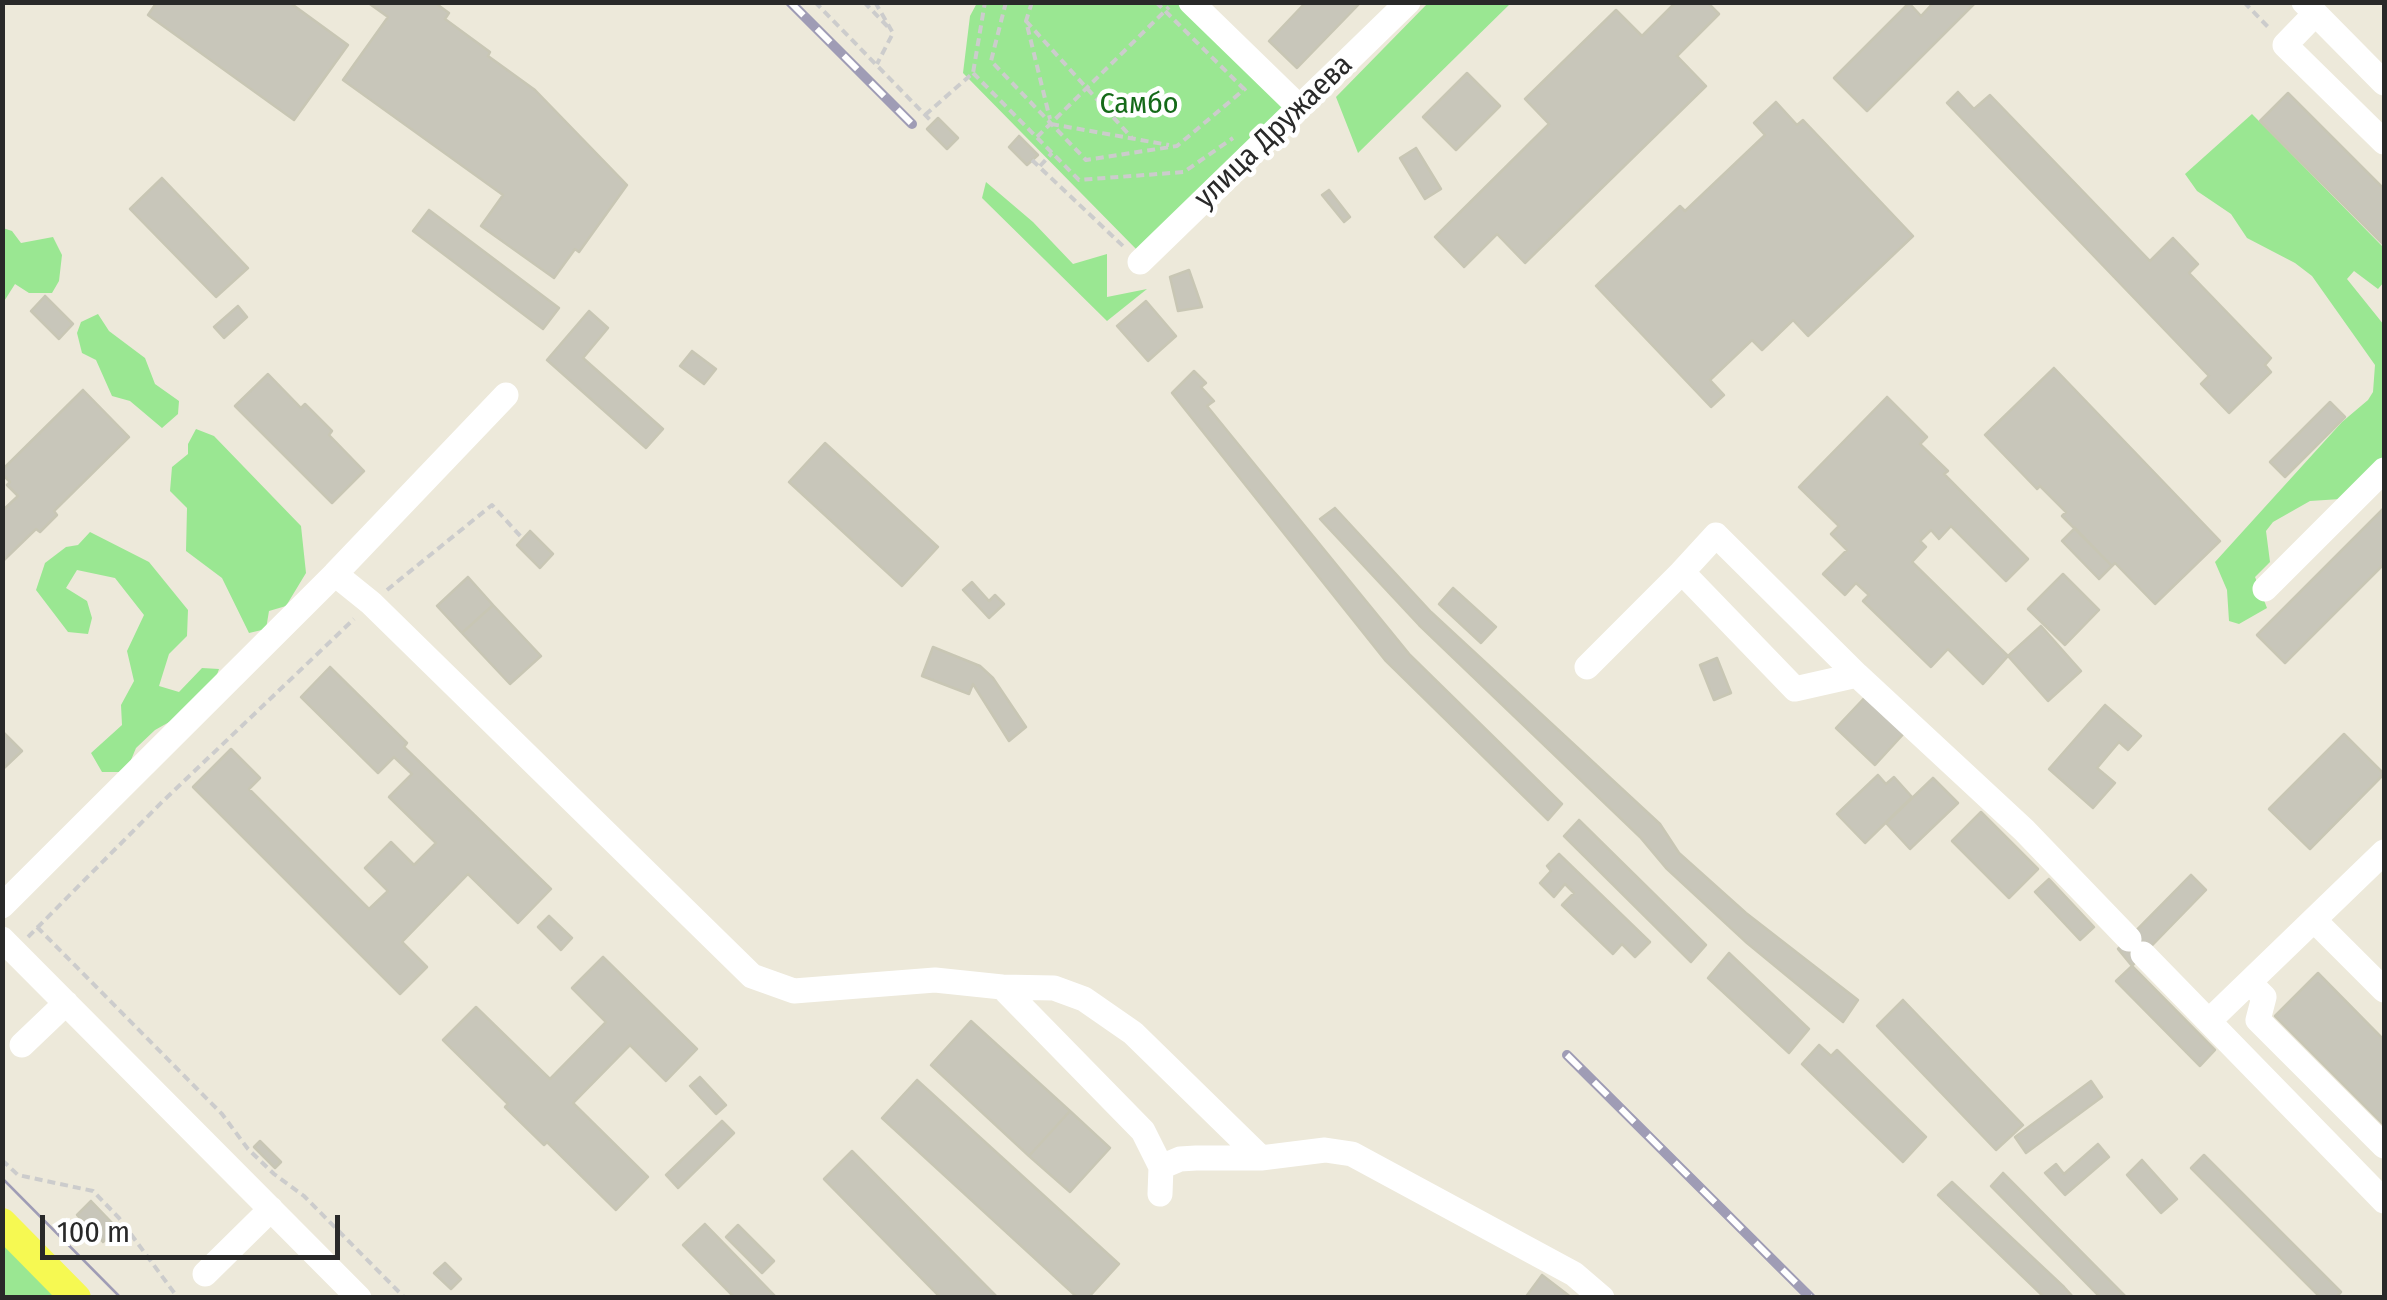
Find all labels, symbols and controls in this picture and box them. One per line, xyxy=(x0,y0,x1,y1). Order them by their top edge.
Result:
street label: улица Дружаева xyxy=(1187,48,1361,216)
park label: Самбо xyxy=(1099,87,1179,123)
scale bar xyxy=(45,1195,345,1257)
text: 100 m xyxy=(57,1214,130,1250)

